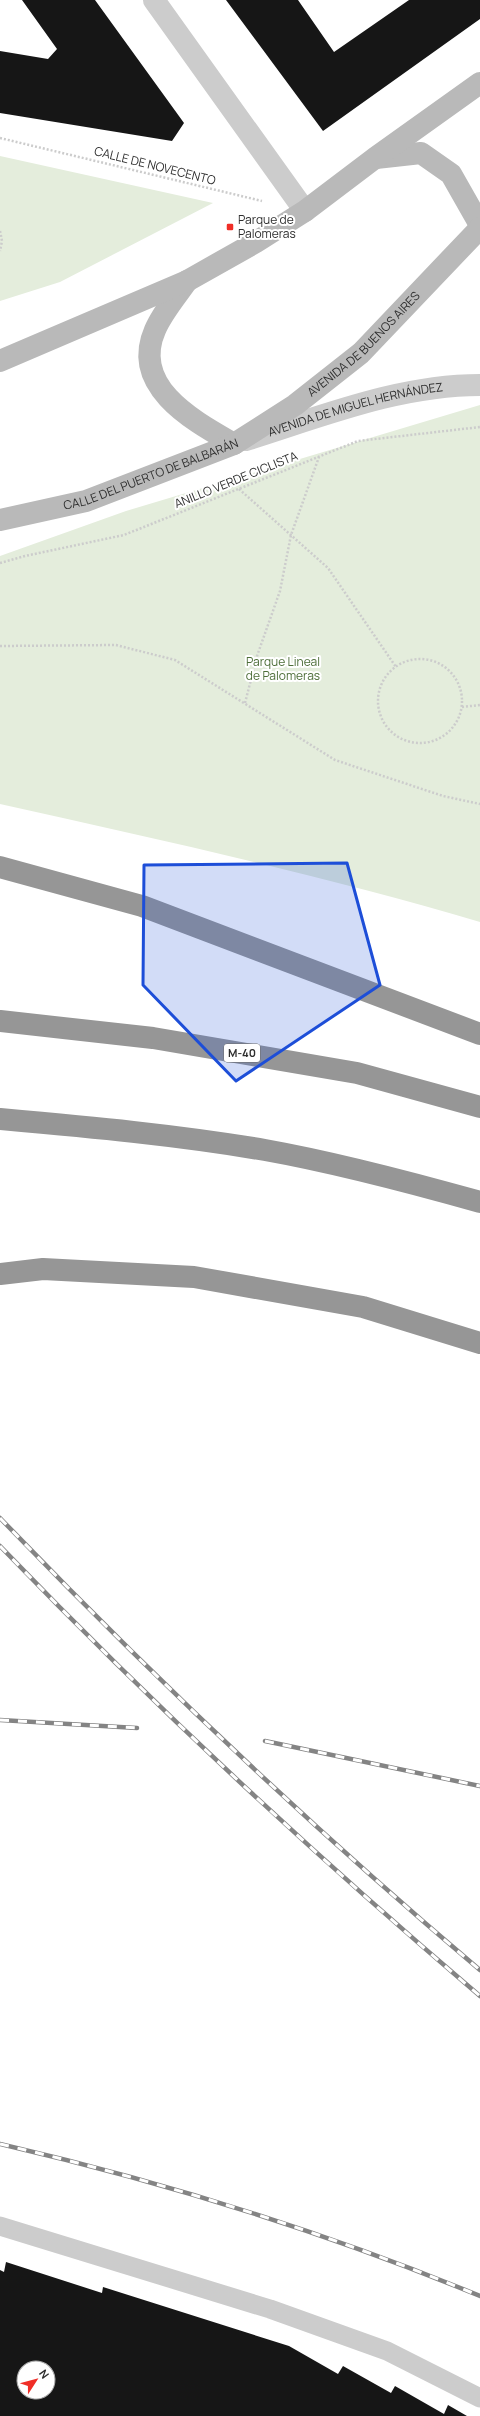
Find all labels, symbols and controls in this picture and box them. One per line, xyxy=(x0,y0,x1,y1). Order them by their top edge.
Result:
street label: CALLE DE NOVECENTO xyxy=(93,142,218,189)
place label: Parque de Palomeras xyxy=(238,211,296,242)
marker: Parque de Palomeras xyxy=(225,222,235,232)
street label: AVENIDA DE BUENOS AIRES xyxy=(303,287,423,400)
street label: AVENIDA DE MIGUEL HERNÁNDEZ xyxy=(266,378,444,440)
street label: CALLE DEL PUERTO DE BALBARÁN xyxy=(62,434,241,514)
street label: ANILLO VERDE CICLISTA xyxy=(172,447,300,512)
park label: Parque Lineal de Palomeras xyxy=(246,653,320,684)
road number: M-40 xyxy=(224,1044,260,1062)
north arrow xyxy=(16,2360,56,2400)
text: N xyxy=(36,2366,53,2382)

